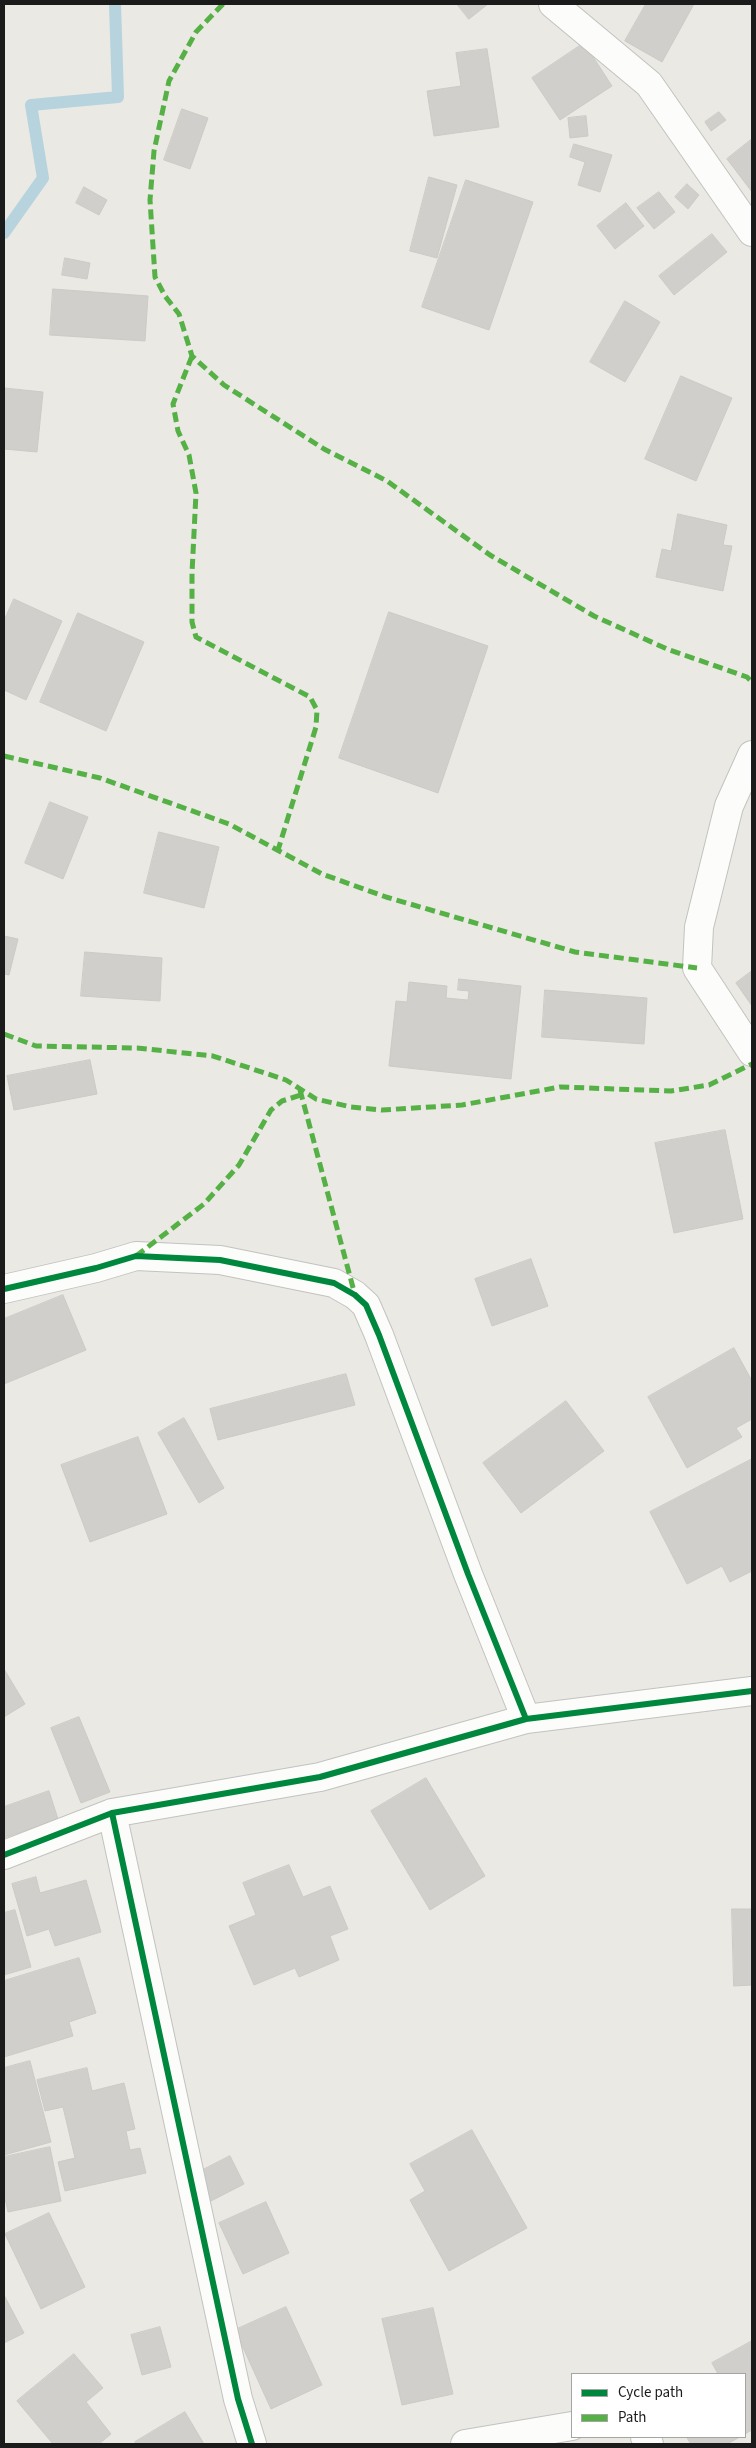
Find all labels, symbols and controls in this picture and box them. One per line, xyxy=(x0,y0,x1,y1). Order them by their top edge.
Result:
legend xyxy=(571,2373,746,2438)
text: Cycle path xyxy=(618,2382,683,2403)
text: Path xyxy=(618,2407,646,2428)

